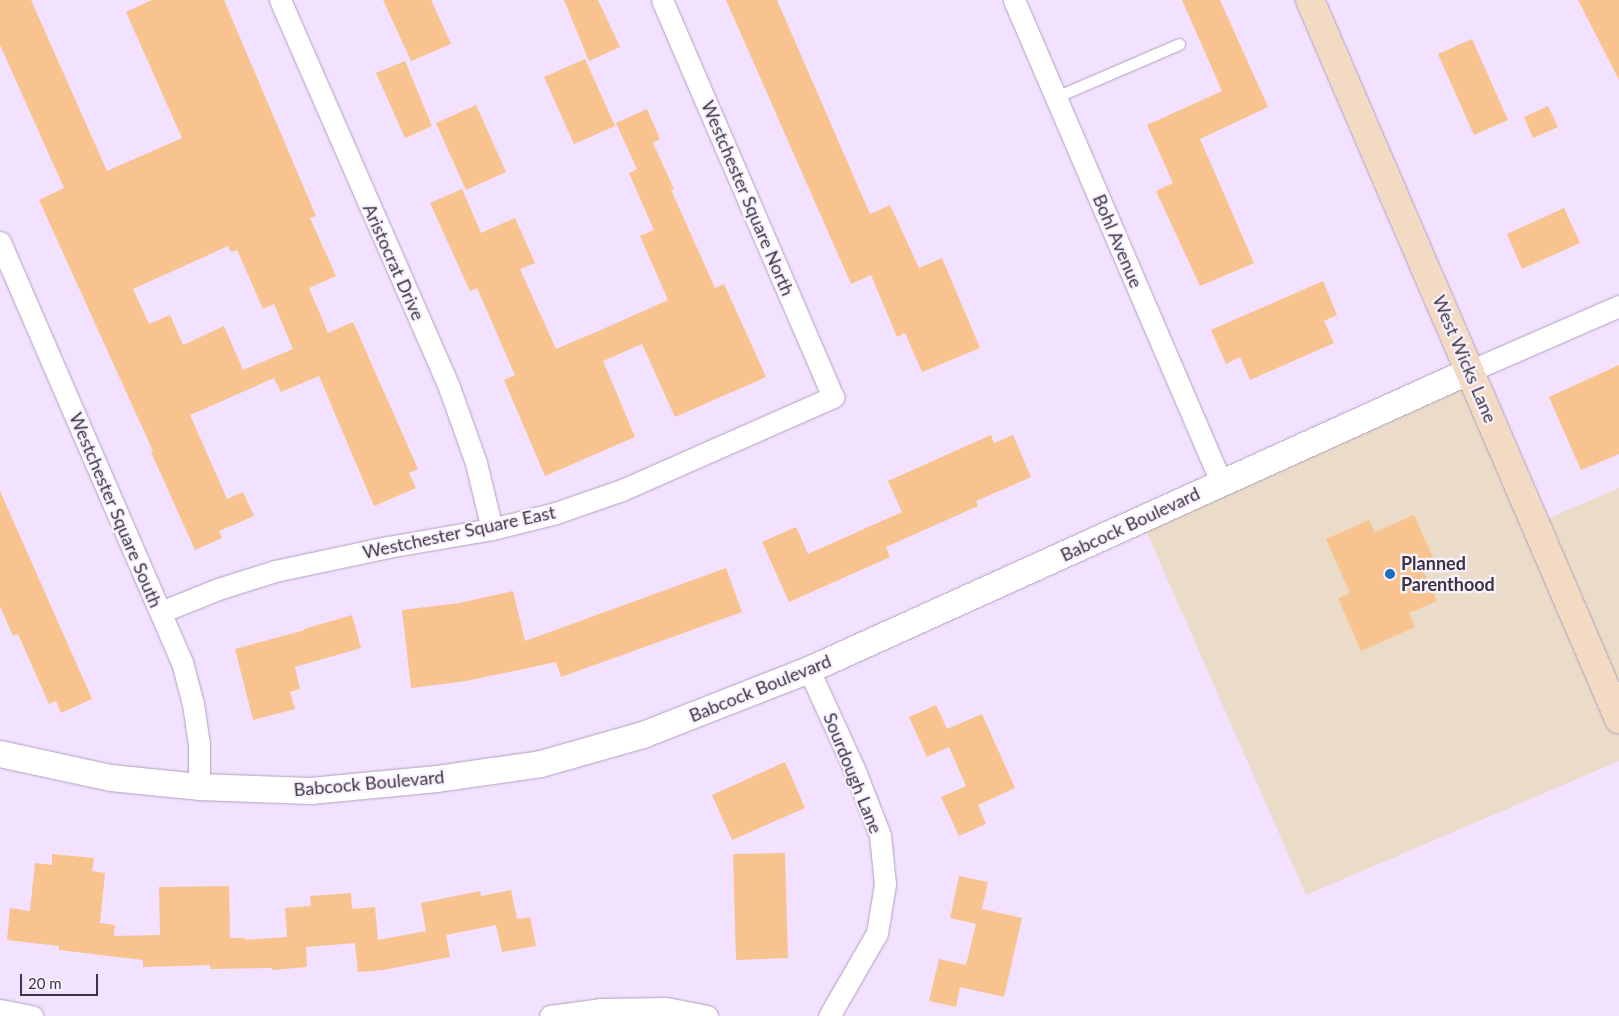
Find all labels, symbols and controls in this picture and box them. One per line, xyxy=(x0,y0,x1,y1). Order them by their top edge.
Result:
street label: Westchester Square North xyxy=(697,97,799,299)
street label: Bohl Avenue xyxy=(1088,191,1148,291)
street label: Aristocrat Drive xyxy=(359,200,429,324)
street label: West Wicks Lane xyxy=(1428,292,1502,426)
street label: Westchester Square South xyxy=(65,409,167,611)
street label: Babcock Boulevard xyxy=(1057,482,1203,566)
street label: Westchester Square East xyxy=(360,501,558,563)
place label: Planned Parenthood xyxy=(1401,553,1495,596)
marker: Planned Parenthood xyxy=(1383,567,1397,581)
street label: Babcock Boulevard xyxy=(686,650,834,726)
street label: Sourdough Lane xyxy=(819,710,887,836)
street label: Babcock Boulevard xyxy=(293,766,445,800)
scale bar xyxy=(22,964,100,996)
text: 20 m xyxy=(28,974,62,992)

